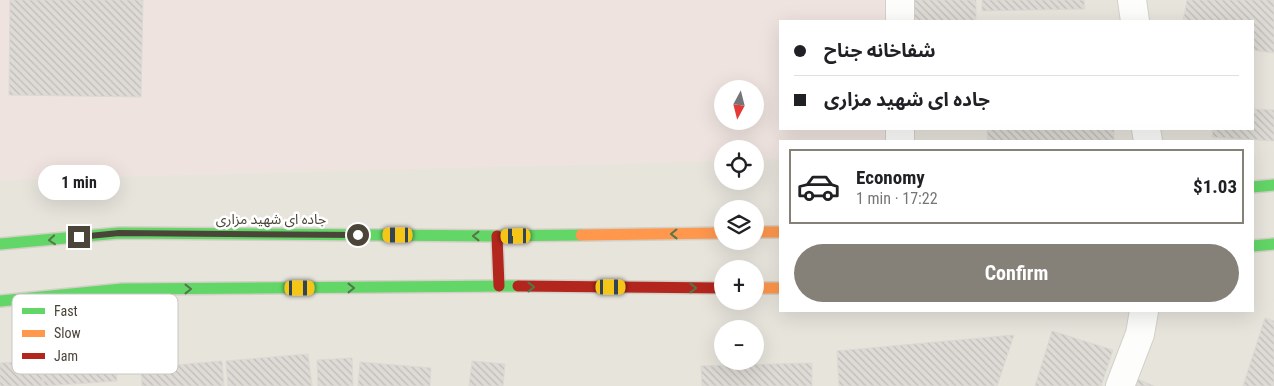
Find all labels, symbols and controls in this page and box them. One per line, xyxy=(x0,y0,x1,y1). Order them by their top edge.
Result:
text: شفاخانه جناح xyxy=(824,39,935,62)
north arrow xyxy=(714,80,764,130)
map controls xyxy=(714,80,764,370)
text: جاده ای شهید مزاری xyxy=(824,88,990,111)
button: locate xyxy=(714,140,764,190)
callout: 1 min xyxy=(38,164,120,200)
icon: car xyxy=(796,164,841,209)
text: Economy xyxy=(856,166,925,189)
text: 1 min xyxy=(61,173,97,192)
text: $1.03 xyxy=(1193,175,1237,198)
text: 1 min · 17:22 xyxy=(856,189,938,208)
button: layers xyxy=(714,200,764,250)
street label: جاده ای شهید مزاری xyxy=(216,211,326,228)
route start xyxy=(347,224,369,246)
route end xyxy=(68,226,90,248)
car xyxy=(383,228,413,243)
car xyxy=(500,228,531,244)
one-way arrow xyxy=(670,228,678,239)
one-way arrow xyxy=(472,231,480,241)
one-way arrow xyxy=(47,234,55,245)
button: Confirm xyxy=(794,244,1239,302)
button: + xyxy=(714,260,764,310)
car xyxy=(596,280,626,295)
car xyxy=(285,281,315,296)
one-way arrow xyxy=(347,282,355,293)
one-way arrow xyxy=(527,282,535,292)
one-way arrow xyxy=(690,283,697,293)
one-way arrow xyxy=(184,284,192,294)
legend xyxy=(12,294,178,374)
text: Fast xyxy=(54,303,78,319)
button: − xyxy=(714,320,764,370)
text: Slow xyxy=(54,325,81,341)
text: Jam xyxy=(54,348,78,364)

